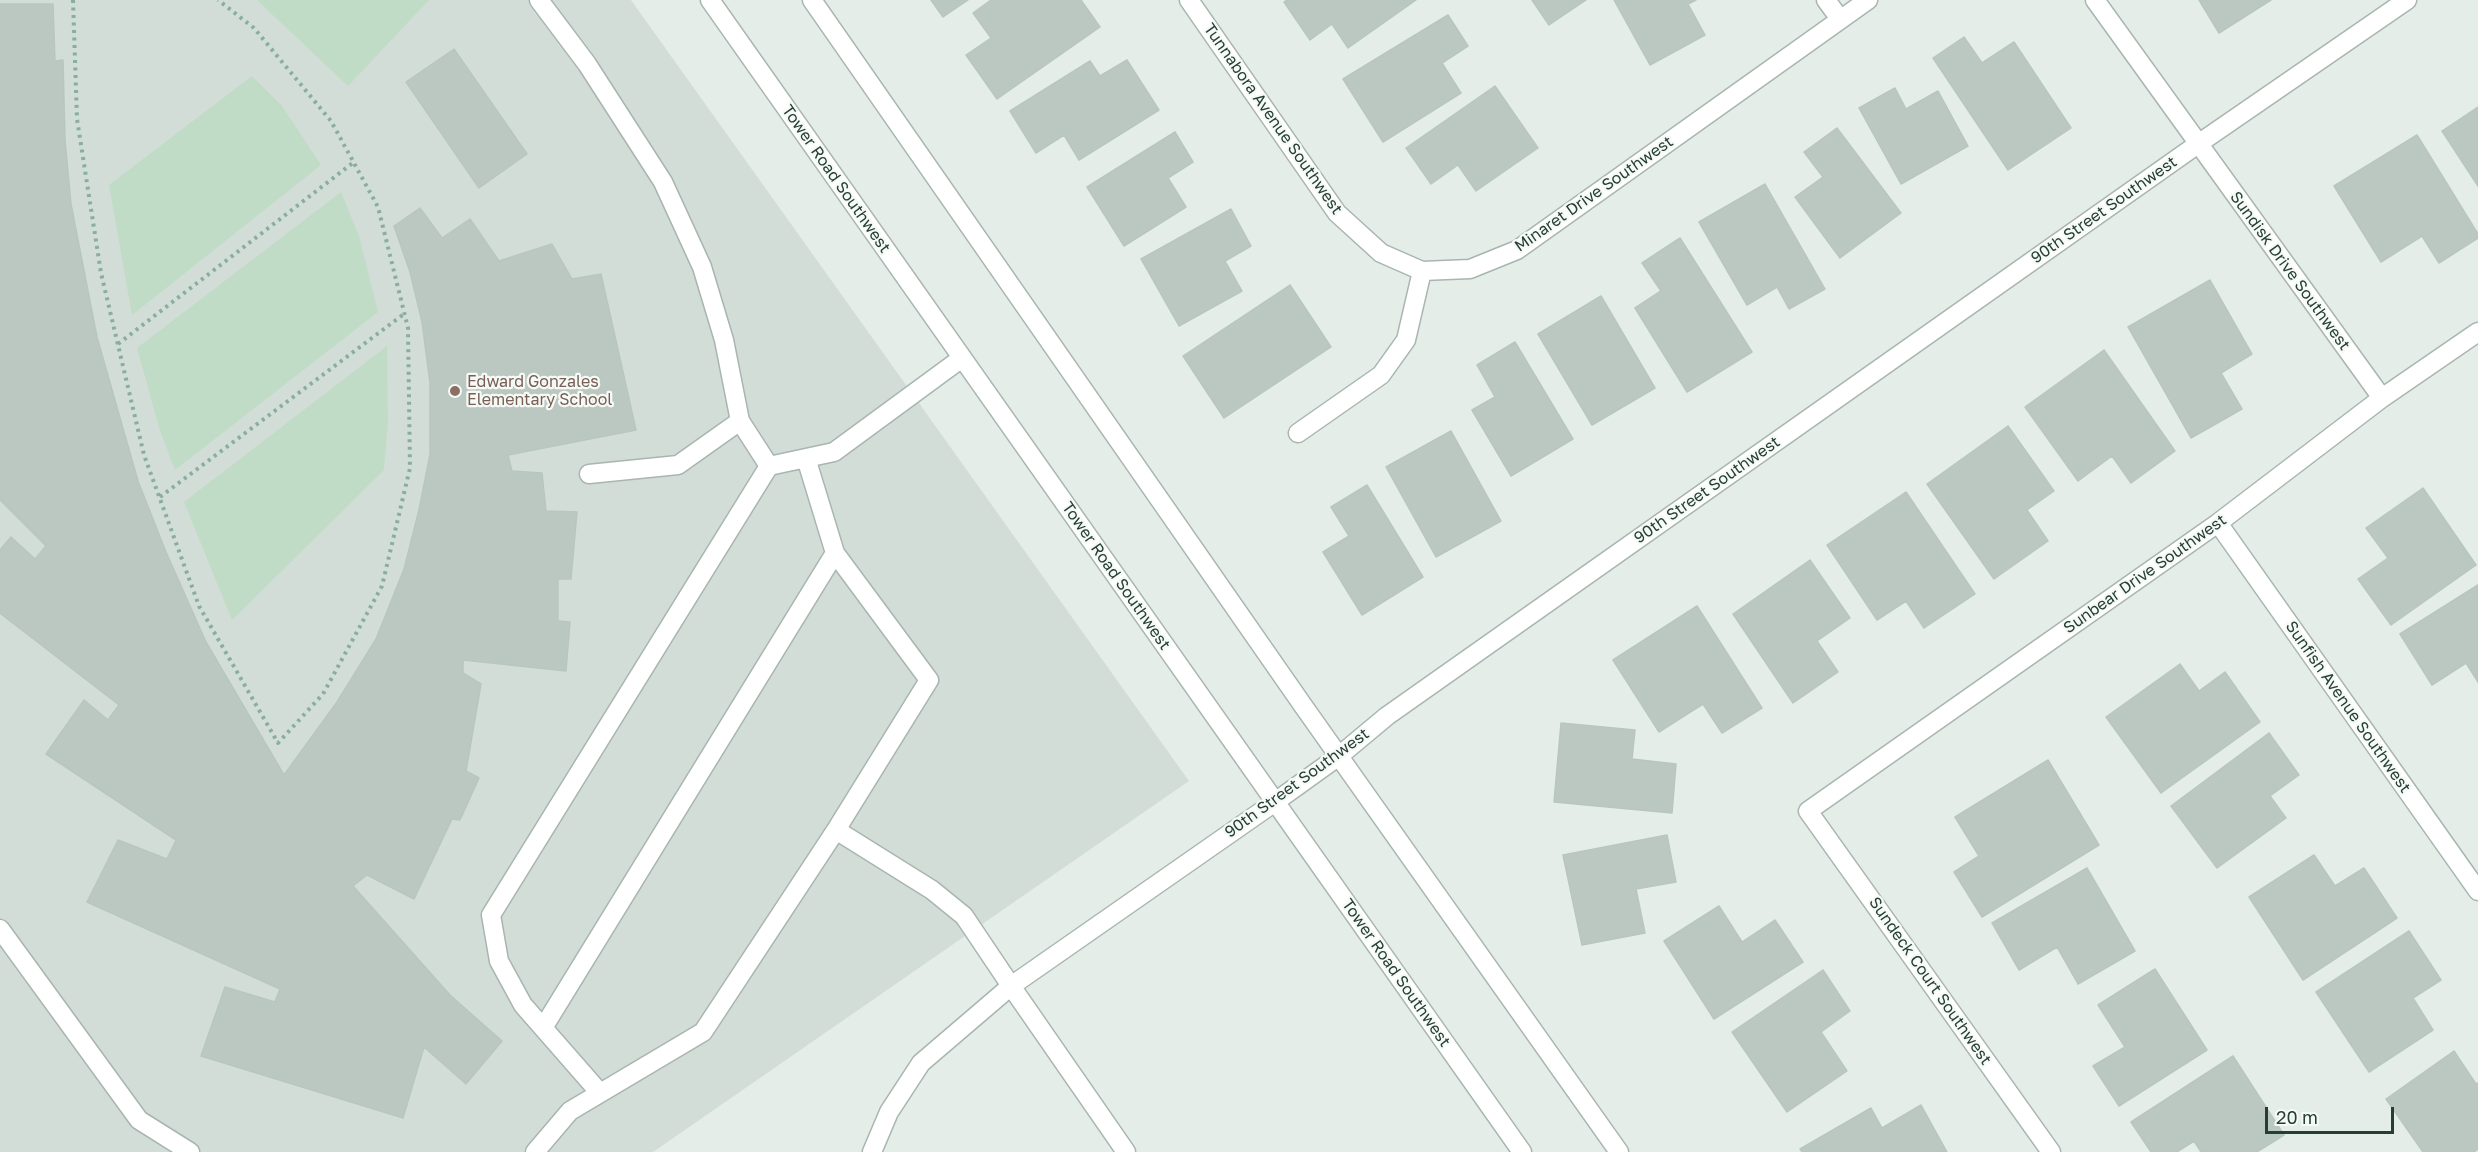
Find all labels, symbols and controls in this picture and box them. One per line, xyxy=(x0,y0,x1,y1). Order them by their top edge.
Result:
street label: Tunnabora Avenue Southwest xyxy=(1200,20,1346,218)
street label: Tower Road Southwest xyxy=(778,101,894,257)
street label: Minaret Drive Southwest xyxy=(1511,132,1677,256)
street label: 90th Street Southwest xyxy=(2027,152,2181,268)
street label: Sundisk Drive Southwest xyxy=(2226,188,2354,354)
place label: Edward Gonzales Elementary School xyxy=(467,372,612,410)
marker: Edward Gonzales Elementary School xyxy=(448,384,462,398)
street label: 90th Street Southwest xyxy=(1630,432,1784,548)
street label: Tower Road Southwest xyxy=(1058,498,1174,654)
street label: Sunbear Drive Southwest xyxy=(2060,510,2230,638)
street label: Sunfish Avenue Southwest xyxy=(2281,617,2415,797)
street label: 90th Street Southwest xyxy=(1221,724,1373,842)
street label: Sundeck Court Southwest xyxy=(1865,893,1995,1069)
street label: Tower Road Southwest xyxy=(1338,895,1454,1051)
scale bar xyxy=(2268,1095,2397,1133)
text: 20 m xyxy=(2276,1106,2318,1128)

